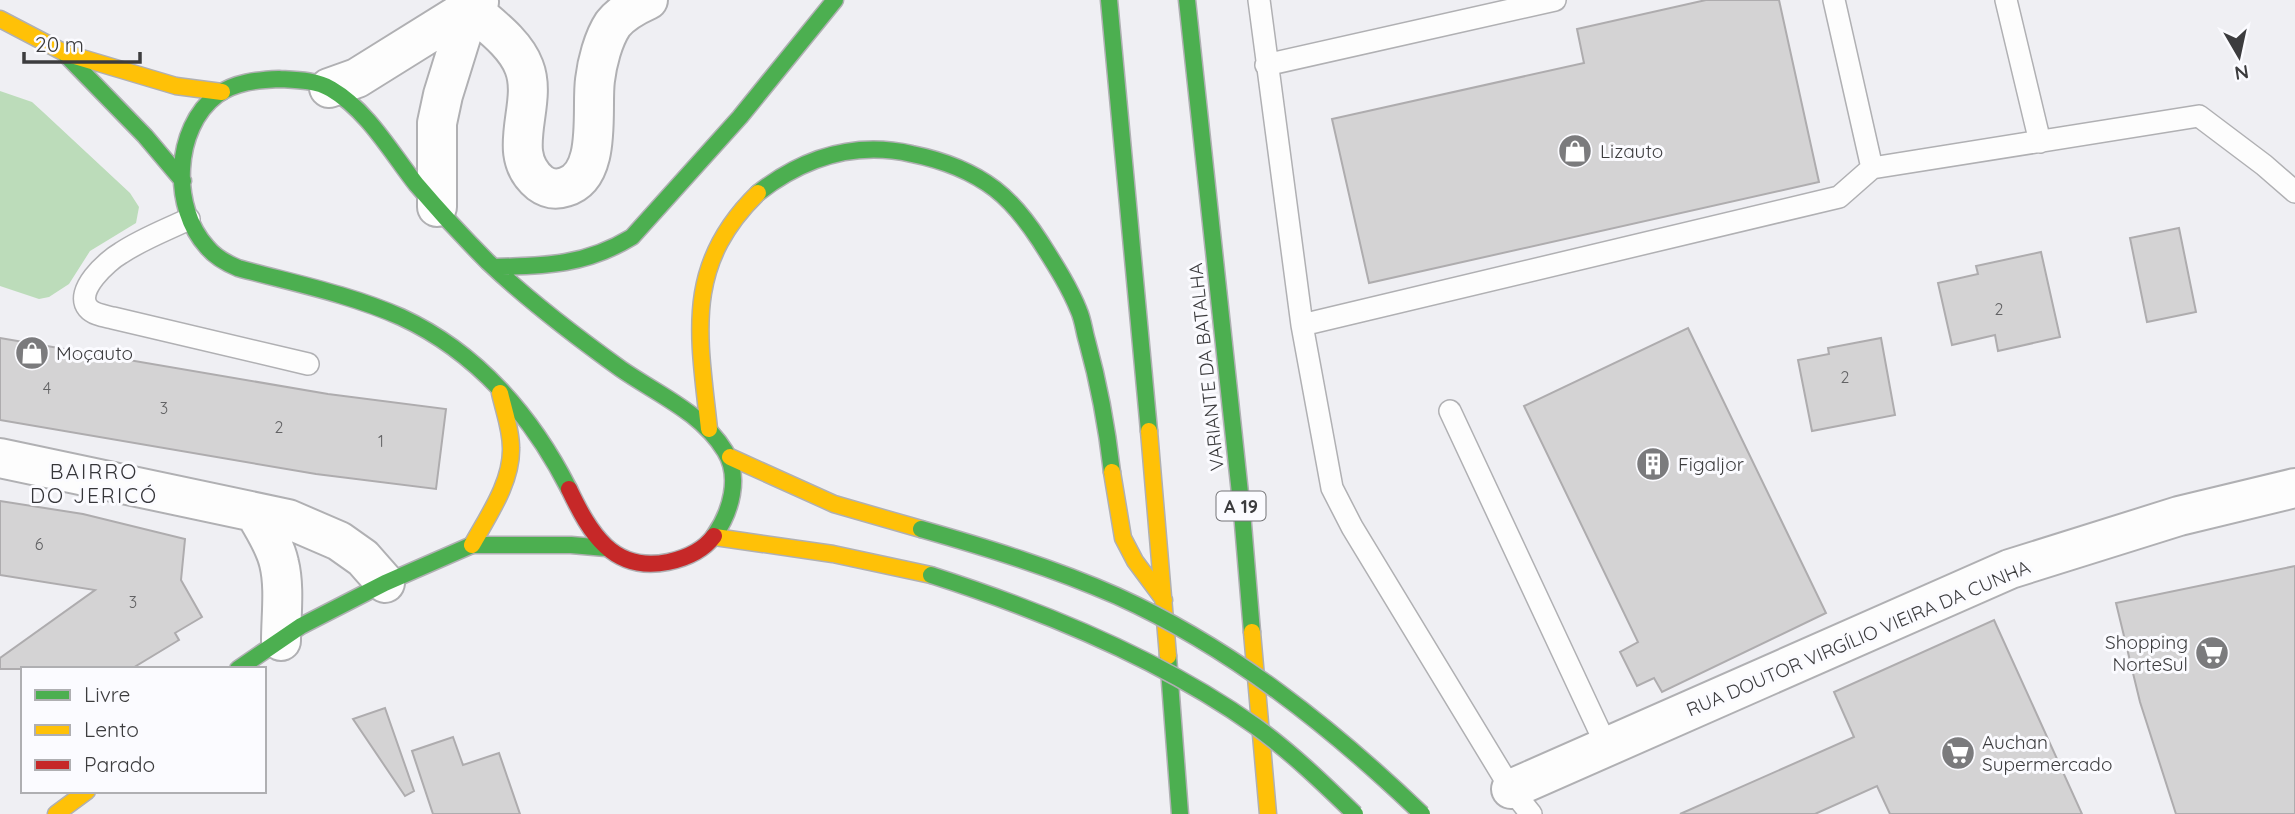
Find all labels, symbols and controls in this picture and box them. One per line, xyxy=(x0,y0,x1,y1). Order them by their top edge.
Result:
scale bar xyxy=(24,21,140,65)
north arrow xyxy=(2204,21,2274,91)
text: 20 m xyxy=(35,31,84,57)
text: N xyxy=(2233,60,2250,86)
shop icon: Lizauto xyxy=(1556,132,1594,170)
place label: Lizauto xyxy=(1600,139,1663,163)
street label: VARIANTE DA BATALHA xyxy=(1183,262,1229,472)
house number: 2 xyxy=(1995,299,2004,319)
shop icon: Moçauto xyxy=(13,334,51,372)
place label: Moçauto xyxy=(56,341,133,365)
house number: 2 xyxy=(1841,367,1850,387)
house number: 4 xyxy=(43,378,51,398)
house number: 3 xyxy=(160,398,168,418)
house number: 2 xyxy=(275,417,284,437)
house number: 1 xyxy=(378,431,384,451)
building icon: Figaljor xyxy=(1634,445,1672,483)
place label: Figaljor xyxy=(1678,452,1745,476)
district label: BAIRRO DO JERICÓ xyxy=(30,458,158,508)
road number: A 19 xyxy=(1216,492,1266,520)
house number: 6 xyxy=(35,534,44,554)
street label: RUA DOUTOR VIRGÍLIO VIEIRA DA CUNHA xyxy=(1682,554,2034,722)
house number: 3 xyxy=(129,592,137,612)
place label: Shopping NorteSul xyxy=(2105,630,2188,676)
supermarket icon: Shopping NorteSul xyxy=(2193,634,2231,672)
legend xyxy=(21,667,266,793)
text: Livre xyxy=(84,681,130,707)
text: Lento xyxy=(84,716,139,742)
place label: Auchan Supermercado xyxy=(1982,730,2112,776)
supermarket icon: Auchan Supermercado xyxy=(1939,734,1977,772)
text: Parado xyxy=(84,751,155,777)

